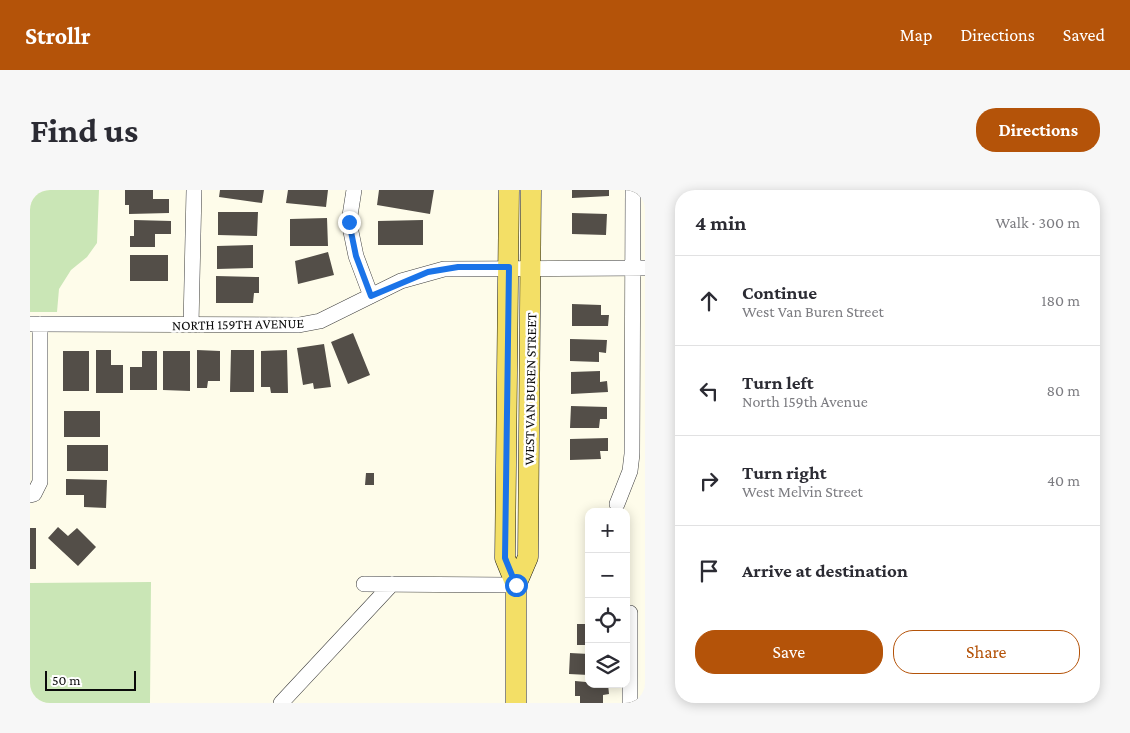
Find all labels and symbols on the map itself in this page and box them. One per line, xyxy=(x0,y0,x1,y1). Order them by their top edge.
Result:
route end xyxy=(338,211,361,234)
street label: WEST VAN BUREN STREET xyxy=(521,312,539,466)
street label: NORTH 159TH AVENUE xyxy=(172,315,305,333)
route start xyxy=(505,574,528,597)
scale bar xyxy=(45,668,136,691)

